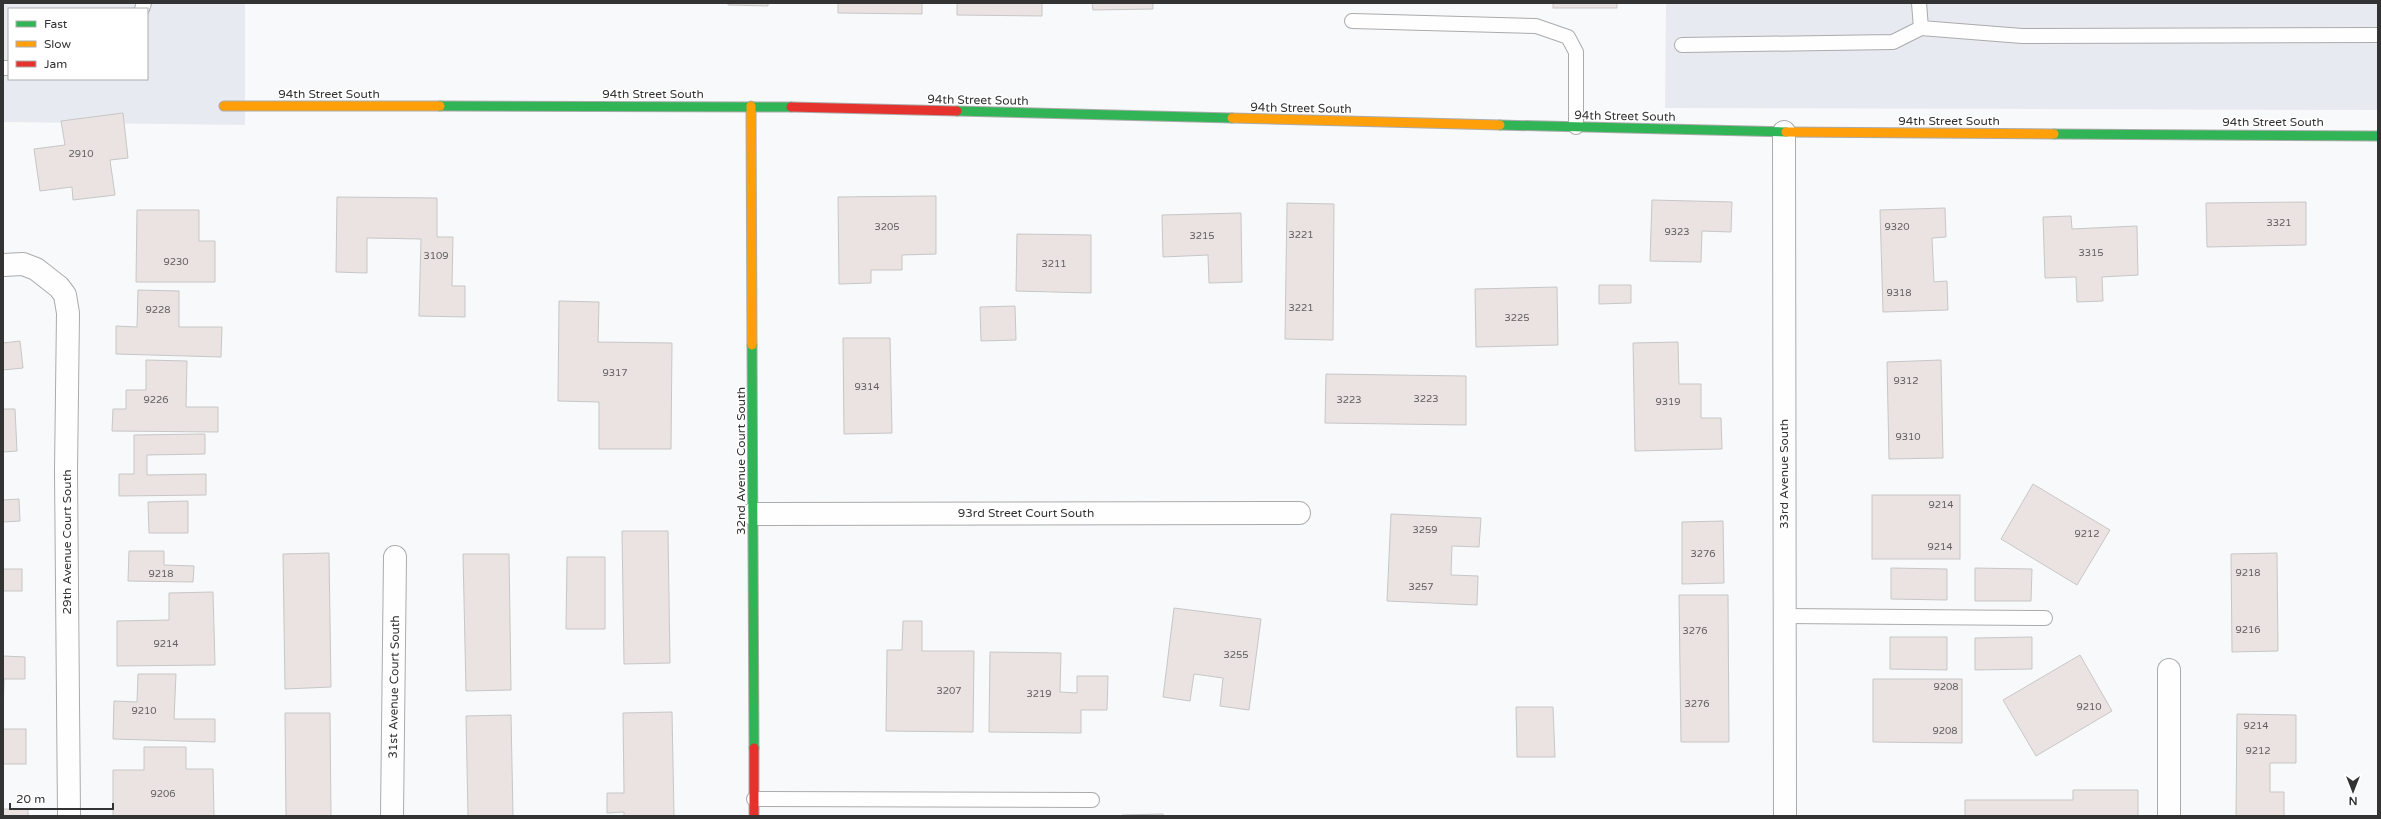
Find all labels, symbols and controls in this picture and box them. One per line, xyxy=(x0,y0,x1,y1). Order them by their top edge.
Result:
legend xyxy=(8,8,148,80)
text: Fast xyxy=(44,17,68,31)
text: Slow xyxy=(44,37,71,51)
text: Jam xyxy=(44,57,67,71)
street label: 94th Street South xyxy=(278,87,380,101)
street label: 94th Street South xyxy=(602,87,704,101)
street label: 94th Street South xyxy=(927,92,1029,108)
street label: 94th Street South xyxy=(1250,100,1352,116)
street label: 94th Street South xyxy=(1574,108,1676,124)
street label: 94th Street South xyxy=(1898,114,2000,128)
street label: 94th Street South xyxy=(2222,115,2324,129)
house number: 2910 xyxy=(68,148,94,160)
house number: 3321 xyxy=(2266,217,2292,229)
house number: 3205 xyxy=(874,221,900,233)
house number: 9320 xyxy=(1884,221,1910,233)
house number: 9323 xyxy=(1664,226,1690,238)
house number: 3221 xyxy=(1288,229,1314,241)
house number: 3215 xyxy=(1189,230,1215,242)
house number: 3315 xyxy=(2078,247,2104,259)
house number: 3109 xyxy=(423,250,449,262)
house number: 9230 xyxy=(163,256,189,268)
house number: 3211 xyxy=(1041,258,1067,270)
house number: 9318 xyxy=(1886,287,1912,299)
house number: 3221 xyxy=(1288,302,1314,314)
house number: 9228 xyxy=(145,304,171,316)
house number: 3225 xyxy=(1504,312,1530,324)
house number: 9317 xyxy=(602,367,628,379)
house number: 9312 xyxy=(1893,375,1919,387)
house number: 9314 xyxy=(854,381,880,393)
street label: 32nd Avenue Court South xyxy=(734,387,748,535)
house number: 3223 xyxy=(1413,393,1439,405)
house number: 9226 xyxy=(143,394,169,406)
house number: 3223 xyxy=(1336,394,1362,406)
house number: 9319 xyxy=(1655,396,1681,408)
street label: 33rd Avenue South xyxy=(1777,419,1791,529)
house number: 9310 xyxy=(1895,431,1921,443)
street label: 29th Avenue Court South xyxy=(60,469,74,615)
house number: 9214 xyxy=(1928,499,1954,511)
street label: 93rd Street Court South xyxy=(958,506,1094,520)
house number: 3259 xyxy=(1412,524,1438,536)
house number: 9212 xyxy=(2074,528,2100,540)
house number: 9214 xyxy=(1927,541,1953,553)
house number: 3276 xyxy=(1690,548,1716,560)
house number: 9218 xyxy=(2235,567,2261,579)
house number: 9218 xyxy=(148,568,174,580)
house number: 3257 xyxy=(1408,581,1434,593)
street label: 31st Avenue Court South xyxy=(386,615,402,759)
house number: 9216 xyxy=(2235,624,2261,636)
house number: 3276 xyxy=(1682,625,1708,637)
house number: 9214 xyxy=(153,638,179,650)
house number: 3255 xyxy=(1223,649,1249,661)
house number: 9208 xyxy=(1933,681,1959,693)
house number: 3207 xyxy=(936,685,962,697)
house number: 3219 xyxy=(1026,688,1052,700)
house number: 3276 xyxy=(1684,698,1710,710)
house number: 9210 xyxy=(2076,701,2102,713)
house number: 9210 xyxy=(131,705,157,717)
house number: 9214 xyxy=(2243,720,2269,732)
house number: 9208 xyxy=(1932,725,1958,737)
house number: 9212 xyxy=(2245,745,2271,757)
north arrow xyxy=(2333,771,2373,811)
scale bar xyxy=(10,785,113,811)
house number: 9206 xyxy=(150,788,176,800)
text: 20 m xyxy=(16,792,45,806)
text: N xyxy=(2349,794,2357,807)

